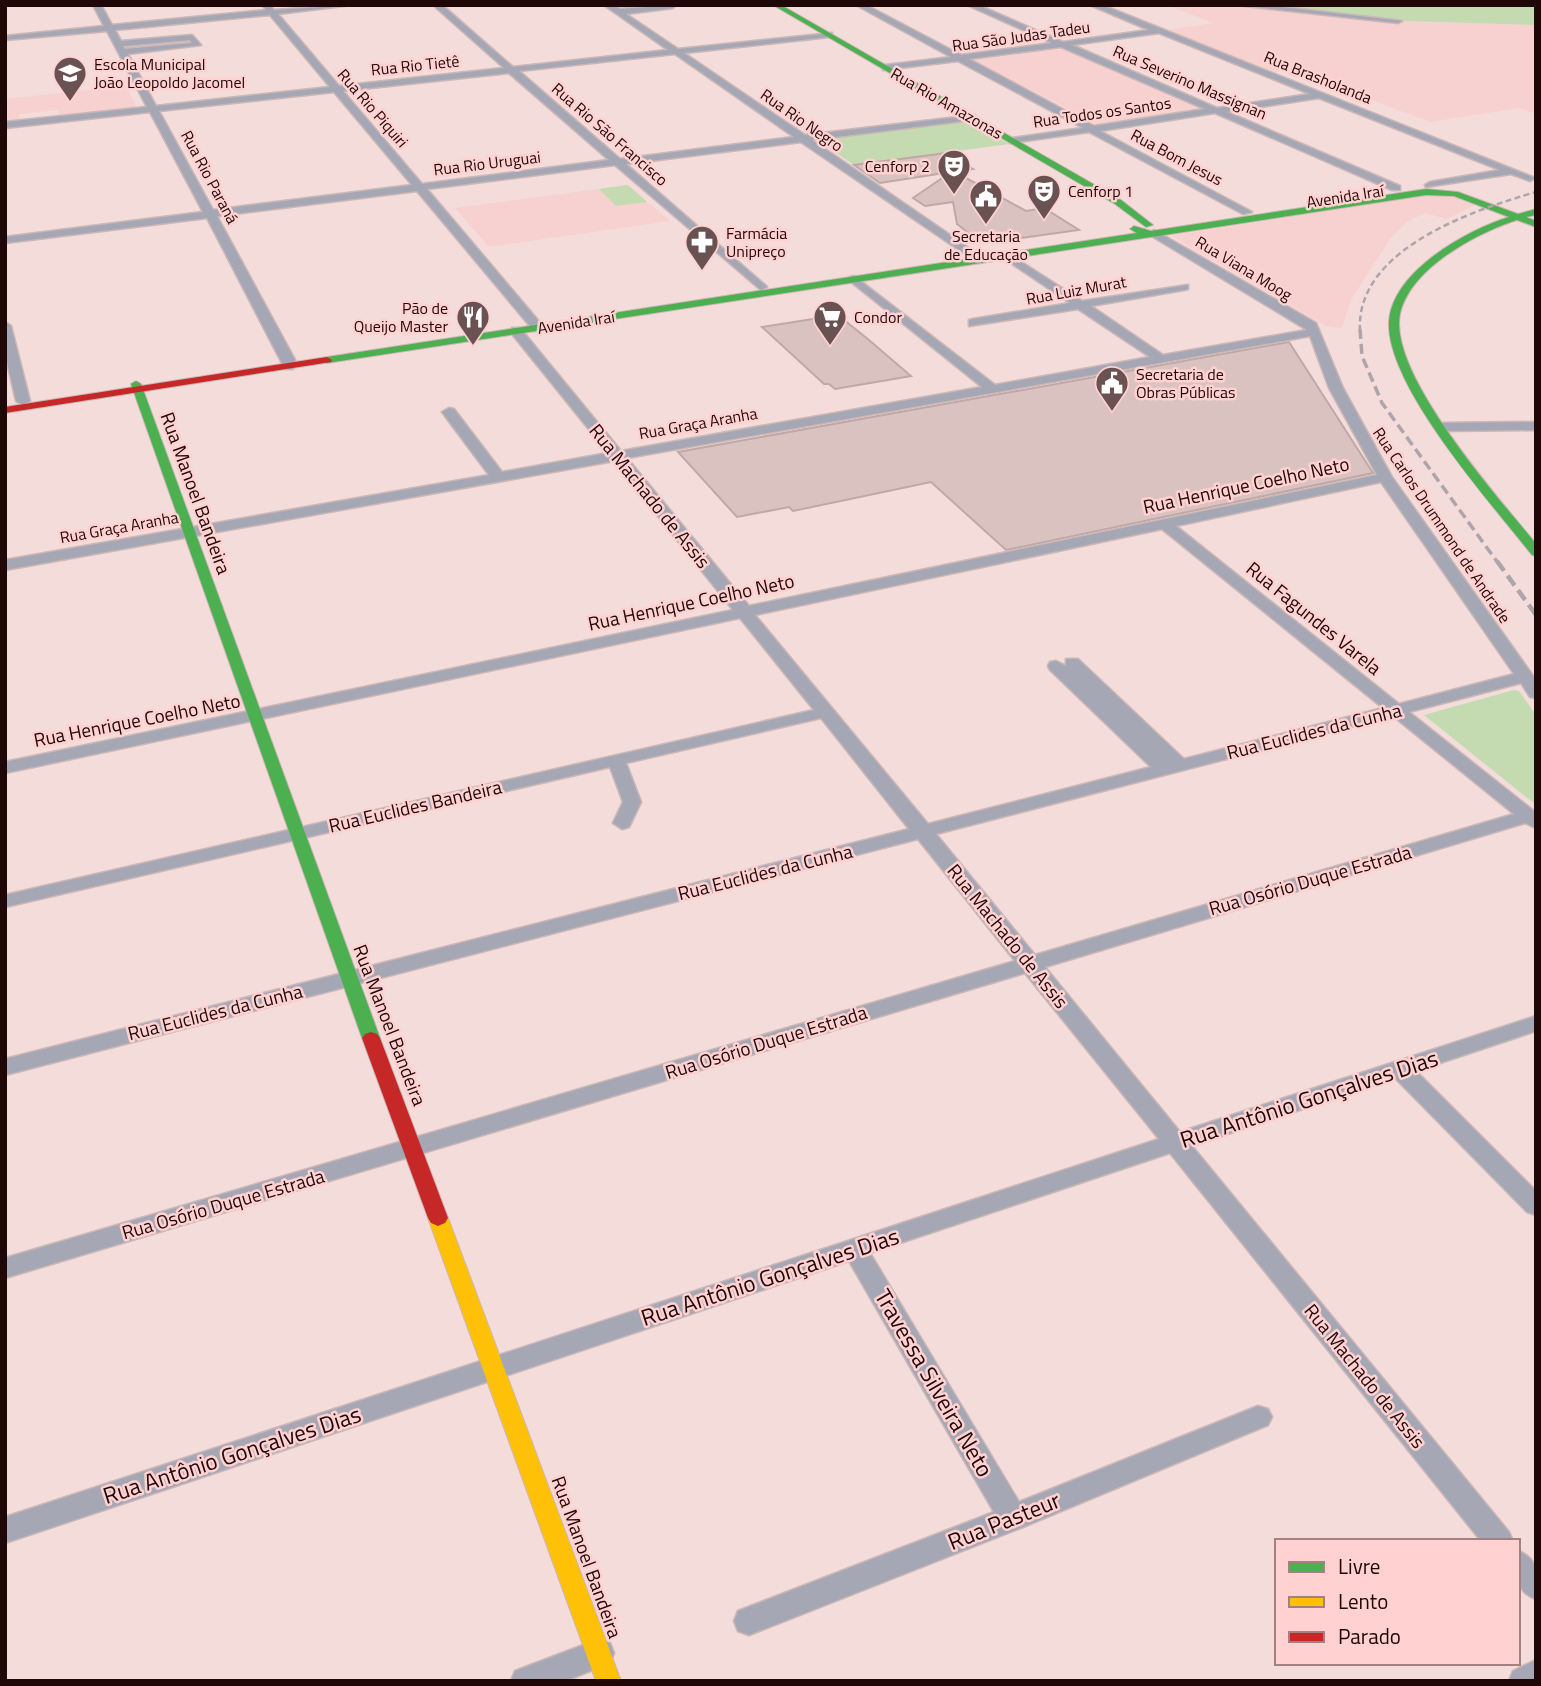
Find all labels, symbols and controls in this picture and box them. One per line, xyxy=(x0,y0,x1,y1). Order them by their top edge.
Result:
street label: Rua São Judas Tadeu xyxy=(950,14,1092,58)
street label: Rua Severino Massignan xyxy=(1109,39,1271,125)
street label: Rua Brasholanda xyxy=(1260,44,1376,110)
street label: Rua Rio Tietê xyxy=(370,48,460,82)
place label: Escola Municipal João Leopoldo Jacomel xyxy=(94,52,245,94)
school or university icon: Escola Municipal João Leopoldo Jacomel xyxy=(51,54,89,103)
street label: Rua Rio Amazonas xyxy=(887,61,1007,145)
street label: Rua Rio Piquiri xyxy=(332,63,414,153)
street label: Rua Rio São Francisco xyxy=(547,77,673,191)
street label: Rua Rio Negro xyxy=(756,83,848,157)
street label: Rua Todos os Santos xyxy=(1031,90,1173,134)
street label: Rua Bom Jesus xyxy=(1127,123,1227,191)
street label: Rua Rio Paraná xyxy=(175,126,245,228)
street label: Rua Rio Uruguai xyxy=(432,145,542,181)
theatre icon: Cenforp 2 xyxy=(935,147,973,196)
place label: Cenforp 2 xyxy=(865,154,930,178)
theatre icon: Cenforp 1 xyxy=(1025,172,1063,221)
public building icon: Secretaria de Educação xyxy=(967,177,1005,226)
street label: Avenida Iraí xyxy=(1305,178,1387,214)
place label: Cenforp 1 xyxy=(1068,179,1133,203)
place label: Farmácia Unipreço xyxy=(726,221,787,263)
pharmacy icon: Farmácia Unipreço xyxy=(683,223,721,272)
place label: Secretaria de Educação xyxy=(944,224,1028,266)
street label: Rua Viana Moog xyxy=(1191,230,1297,306)
street label: Rua Luiz Murat xyxy=(1024,269,1128,311)
place label: Pão de Queijo Master xyxy=(354,296,448,338)
restaurant icon: Pão de Queijo Master xyxy=(454,298,492,347)
supermarket icon: Condor xyxy=(811,298,849,347)
street label: Avenida Iraí xyxy=(536,304,618,340)
place label: Condor xyxy=(854,305,902,329)
place label: Secretaria de Obras Públicas xyxy=(1136,362,1236,404)
public building icon: Secretaria de Obras Públicas xyxy=(1093,364,1131,413)
street label: Rua Graça Aranha xyxy=(637,401,759,445)
street label: Rua Manoel Bandeira xyxy=(154,408,239,578)
street label: Rua Machado de Assis xyxy=(583,417,718,574)
street label: Rua Carlos Drummond de Andrade xyxy=(1367,422,1517,628)
street label: Rua Henrique Coelho Neto xyxy=(1140,448,1352,521)
street label: Rua Graça Aranha xyxy=(58,505,180,549)
street label: Rua Fagundes Varela xyxy=(1240,554,1389,682)
street label: Rua Henrique Coelho Neto xyxy=(585,565,797,638)
street label: Rua Henrique Coelho Neto xyxy=(31,685,243,754)
street label: Rua Euclides da Cunha xyxy=(1223,695,1405,766)
street label: Rua Euclides Bandeira xyxy=(326,771,505,840)
street label: Rua Euclides da Cunha xyxy=(674,836,856,907)
street label: Rua Osório Duque Estrada xyxy=(1205,837,1415,922)
street label: Rua Machado de Assis xyxy=(941,857,1076,1014)
street label: Rua Manoel Bandeira xyxy=(346,940,435,1110)
street label: Rua Euclides da Cunha xyxy=(124,976,306,1047)
street label: Rua Osório Duque Estrada xyxy=(661,997,871,1086)
street label: Rua Antônio Gonçalves Dias xyxy=(1175,1040,1442,1157)
street label: Rua Osório Duque Estrada xyxy=(118,1161,328,1246)
street label: Rua Antônio Gonçalves Dias xyxy=(636,1218,903,1335)
street label: Travessa Silveira Neto xyxy=(866,1282,1003,1483)
street label: Rua Machado de Assis xyxy=(1298,1297,1433,1454)
street label: Rua Antônio Gonçalves Dias xyxy=(98,1396,365,1513)
street label: Rua Manoel Bandeira xyxy=(545,1472,630,1642)
street label: Rua Pasteur xyxy=(942,1482,1065,1559)
legend xyxy=(1275,1539,1520,1665)
text: Livre xyxy=(1338,1550,1380,1582)
text: Lento xyxy=(1338,1585,1388,1617)
text: Parado xyxy=(1338,1620,1401,1652)

